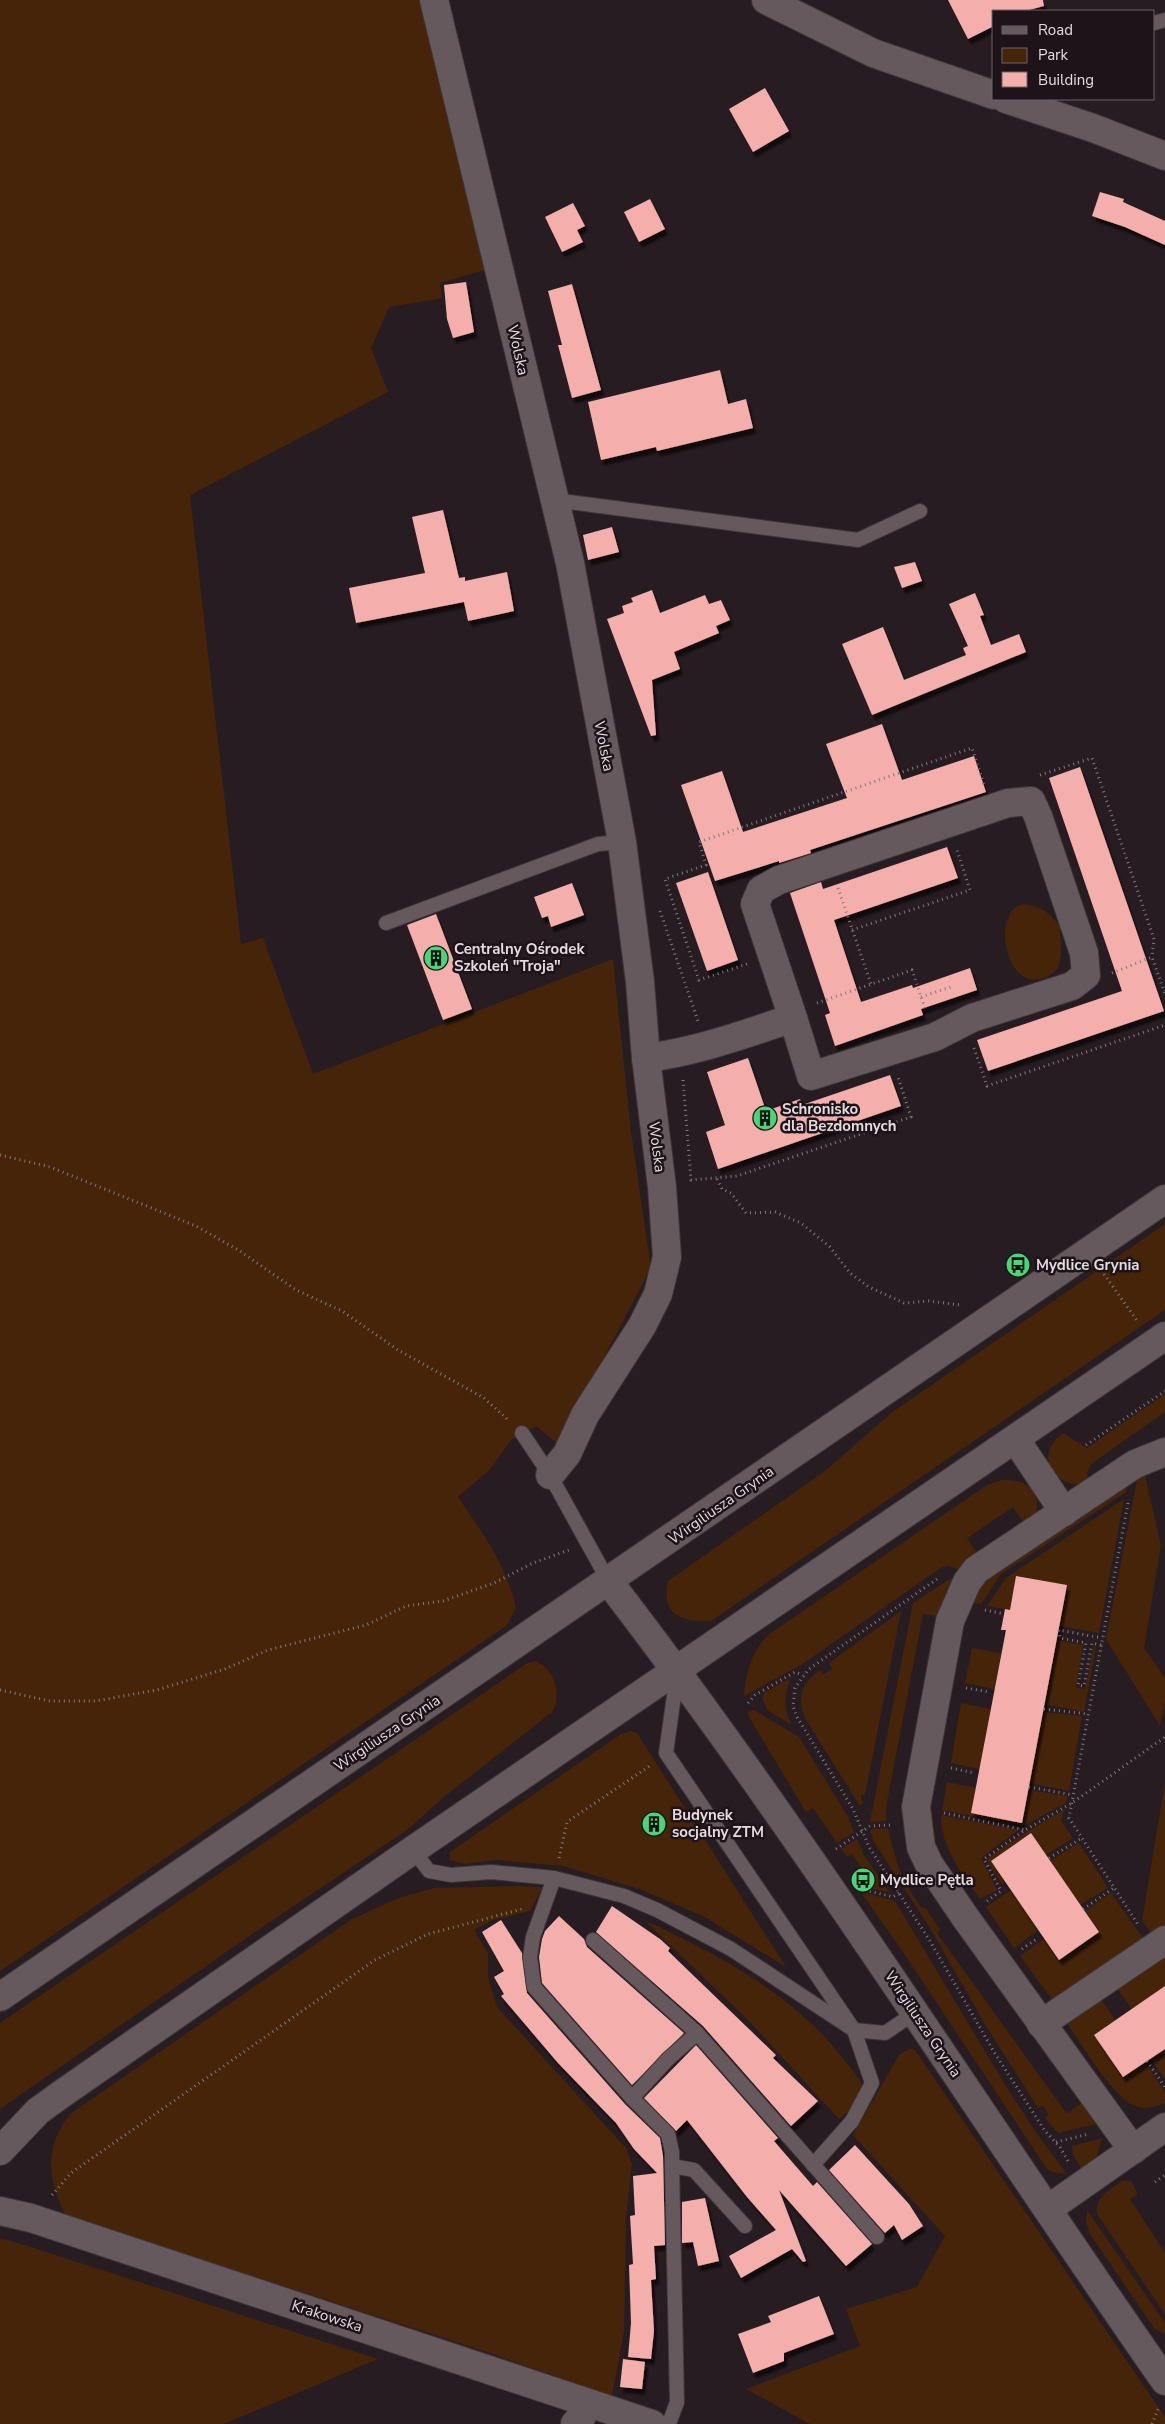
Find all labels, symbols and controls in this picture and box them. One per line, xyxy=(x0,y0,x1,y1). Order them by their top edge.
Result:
legend xyxy=(992,10,1155,100)
text: Road xyxy=(1038,20,1073,40)
text: Park xyxy=(1038,45,1068,65)
text: Building xyxy=(1038,70,1094,90)
street label: Wolska xyxy=(503,323,533,377)
street label: Wolska xyxy=(589,719,619,773)
place label: Centralny Ośrodek Szkoleń "Troja" xyxy=(454,939,585,976)
building icon: Centralny Ośrodek Szkoleń "Troja" xyxy=(423,945,449,971)
place label: Schronisko dla Bezdomnych xyxy=(782,1099,896,1136)
building icon: Schronisko dla Bezdomnych xyxy=(752,1105,778,1131)
street label: Wolska xyxy=(644,1121,670,1173)
bus stop icon: Mydlice Grynia xyxy=(1005,1252,1031,1278)
place label: Mydlice Grynia xyxy=(1036,1255,1140,1275)
street label: Wirgiliusza Grynia xyxy=(664,1461,778,1549)
street label: Wirgiliusza Grynia xyxy=(330,1690,444,1776)
place label: Budynek socjalny ZTM xyxy=(672,1805,764,1842)
building icon: Budynek socjalny ZTM xyxy=(641,1811,667,1837)
bus stop icon: Mydlice Pętla xyxy=(850,1867,876,1893)
place label: Mydlice Pętla xyxy=(880,1870,974,1890)
street label: Wirgiliusza Grynia xyxy=(880,1967,966,2081)
street label: Krakowska xyxy=(289,2295,365,2337)

